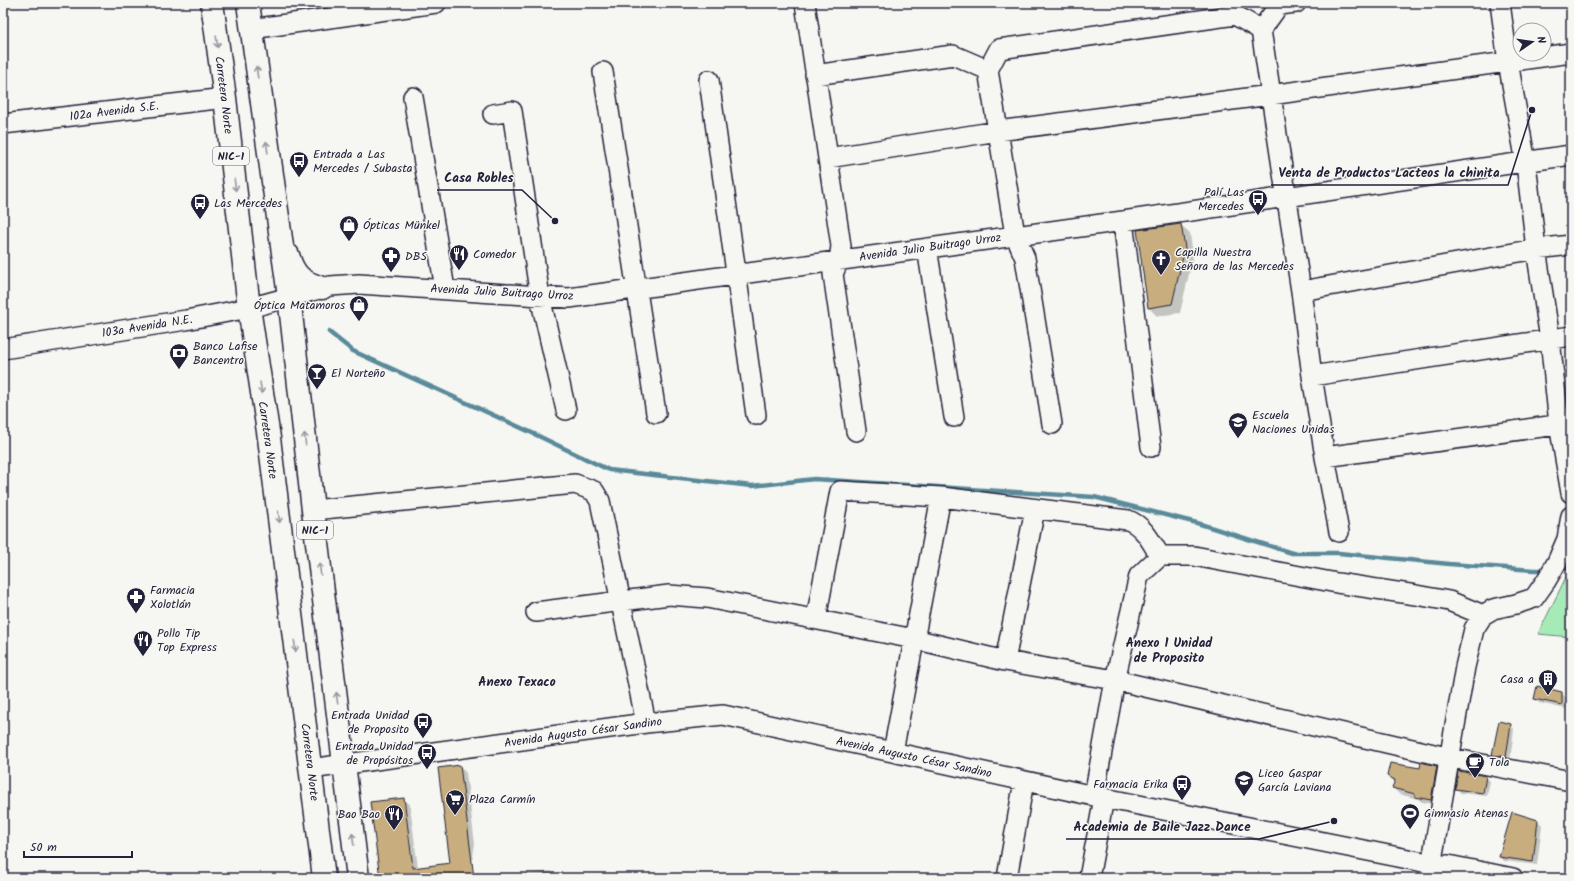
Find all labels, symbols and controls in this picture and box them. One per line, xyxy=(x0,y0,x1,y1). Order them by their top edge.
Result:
north arrow xyxy=(1512,22,1552,62)
one-way arrow xyxy=(213,35,221,48)
text: N xyxy=(1531,35,1550,45)
street label: Carretera Norte xyxy=(209,55,238,136)
one-way arrow xyxy=(253,66,261,79)
street label: 102a Avenida S.E. xyxy=(68,97,160,126)
one-way arrow xyxy=(264,141,271,154)
place label: Entrada a Las Mercedes / Subasta xyxy=(313,145,413,178)
road number: NIC-1 xyxy=(213,147,249,165)
bus stop icon: Entrada a Las Mercedes / Subasta xyxy=(288,150,310,178)
callout: Venta de Productos Lacteos la chinita xyxy=(1271,160,1508,185)
text: Venta de Productos Lacteos la chinita xyxy=(1278,163,1500,184)
callout: Casa Robles xyxy=(437,165,522,190)
text: Casa Robles xyxy=(444,168,514,189)
one-way arrow xyxy=(231,178,238,191)
place label: Palí Las Mercedes xyxy=(1198,183,1244,216)
bus stop icon: Palí Las Mercedes xyxy=(1247,188,1269,216)
bus stop icon: Las Mercedes xyxy=(189,192,211,220)
place label: Las Mercedes xyxy=(214,194,282,213)
shop icon: Ópticas Münkel xyxy=(338,214,360,242)
place label: Ópticas Münkel xyxy=(363,216,440,235)
street label: Avenida Julio Buitrago Urroz xyxy=(858,228,1002,267)
restaurant icon: Comedor xyxy=(448,243,470,271)
place label: Capilla Nuestra Señora de las Mercedes xyxy=(1175,243,1294,276)
pharmacy icon: DBS xyxy=(380,245,402,273)
place label: Comedor xyxy=(473,245,517,264)
place label: DBS xyxy=(405,247,427,266)
church icon: Capilla Nuestra Señora de las Mercedes xyxy=(1150,248,1172,276)
street label: Avenida Julio Buitrago Urroz xyxy=(430,279,574,306)
shop icon: Óptica Matamoros xyxy=(348,294,370,322)
place label: Óptica Matamoros xyxy=(254,296,345,315)
street label: 103a Avenida N.E. xyxy=(100,310,194,343)
place label: Banco Lafise Bancentro xyxy=(193,337,258,370)
bank icon: Banco Lafise Bancentro xyxy=(168,342,190,370)
bar icon: El Norteño xyxy=(306,362,328,390)
place label: El Norteño xyxy=(331,364,385,383)
one-way arrow xyxy=(257,381,265,394)
street label: Carretera Norte xyxy=(253,400,282,481)
place label: Escuela Naciones Unidas xyxy=(1252,406,1334,439)
school or university icon: Escuela Naciones Unidas xyxy=(1227,411,1249,439)
one-way arrow xyxy=(301,433,309,446)
one-way arrow xyxy=(275,510,282,523)
road number: NIC-1 xyxy=(297,521,333,539)
one-way arrow xyxy=(316,563,324,576)
place label: Farmacia Xolotlán xyxy=(150,581,195,614)
pharmacy icon: Farmacia Xolotlán xyxy=(125,586,147,614)
place label: Pollo Tip Top Express xyxy=(157,624,217,657)
restaurant icon: Pollo Tip Top Express xyxy=(132,629,154,657)
district label: Anexo 1 Unidad de Proposito xyxy=(1126,633,1213,669)
one-way arrow xyxy=(291,639,299,652)
building icon: Casa a xyxy=(1537,668,1559,696)
place label: Casa a xyxy=(1500,670,1534,689)
district label: Anexo Texaco xyxy=(478,672,556,693)
one-way arrow xyxy=(333,691,341,704)
place label: Entrada Unidad de Proposito xyxy=(331,706,410,739)
bus stop icon: Entrada Unidad de Proposito xyxy=(412,711,434,739)
street label: Avenida Augusto César Sandino xyxy=(503,712,663,753)
street label: Carretera Norte xyxy=(295,722,324,803)
street label: Avenida Augusto César Sandino xyxy=(834,732,994,783)
place label: Entrada Unidad de Propósitos xyxy=(335,737,414,770)
bus stop icon: Entrada Unidad de Propósitos xyxy=(416,742,438,770)
cafe icon: Tola xyxy=(1464,751,1486,779)
place label: Tola xyxy=(1489,753,1510,772)
place label: Liceo Gaspar García Laviana xyxy=(1258,764,1332,797)
school or university icon: Liceo Gaspar García Laviana xyxy=(1233,769,1255,797)
bus stop icon: Farmacia Erika xyxy=(1171,773,1193,801)
place label: Farmacia Erika xyxy=(1093,775,1168,794)
supermarket icon: Plaza Carmín xyxy=(444,788,466,816)
place label: Plaza Carmín xyxy=(469,790,535,809)
sports icon: Gimnasio Atenas xyxy=(1399,802,1421,830)
restaurant icon: Bao Bao xyxy=(383,803,405,831)
place label: Gimnasio Atenas xyxy=(1424,804,1508,823)
place label: Bao Bao xyxy=(338,805,380,824)
callout: Academia de Baile Jazz Dance xyxy=(1066,814,1259,839)
text: Academia de Baile Jazz Dance xyxy=(1073,817,1251,838)
scale bar xyxy=(24,833,132,859)
one-way arrow xyxy=(350,833,357,846)
text: 50 m xyxy=(30,838,57,857)

